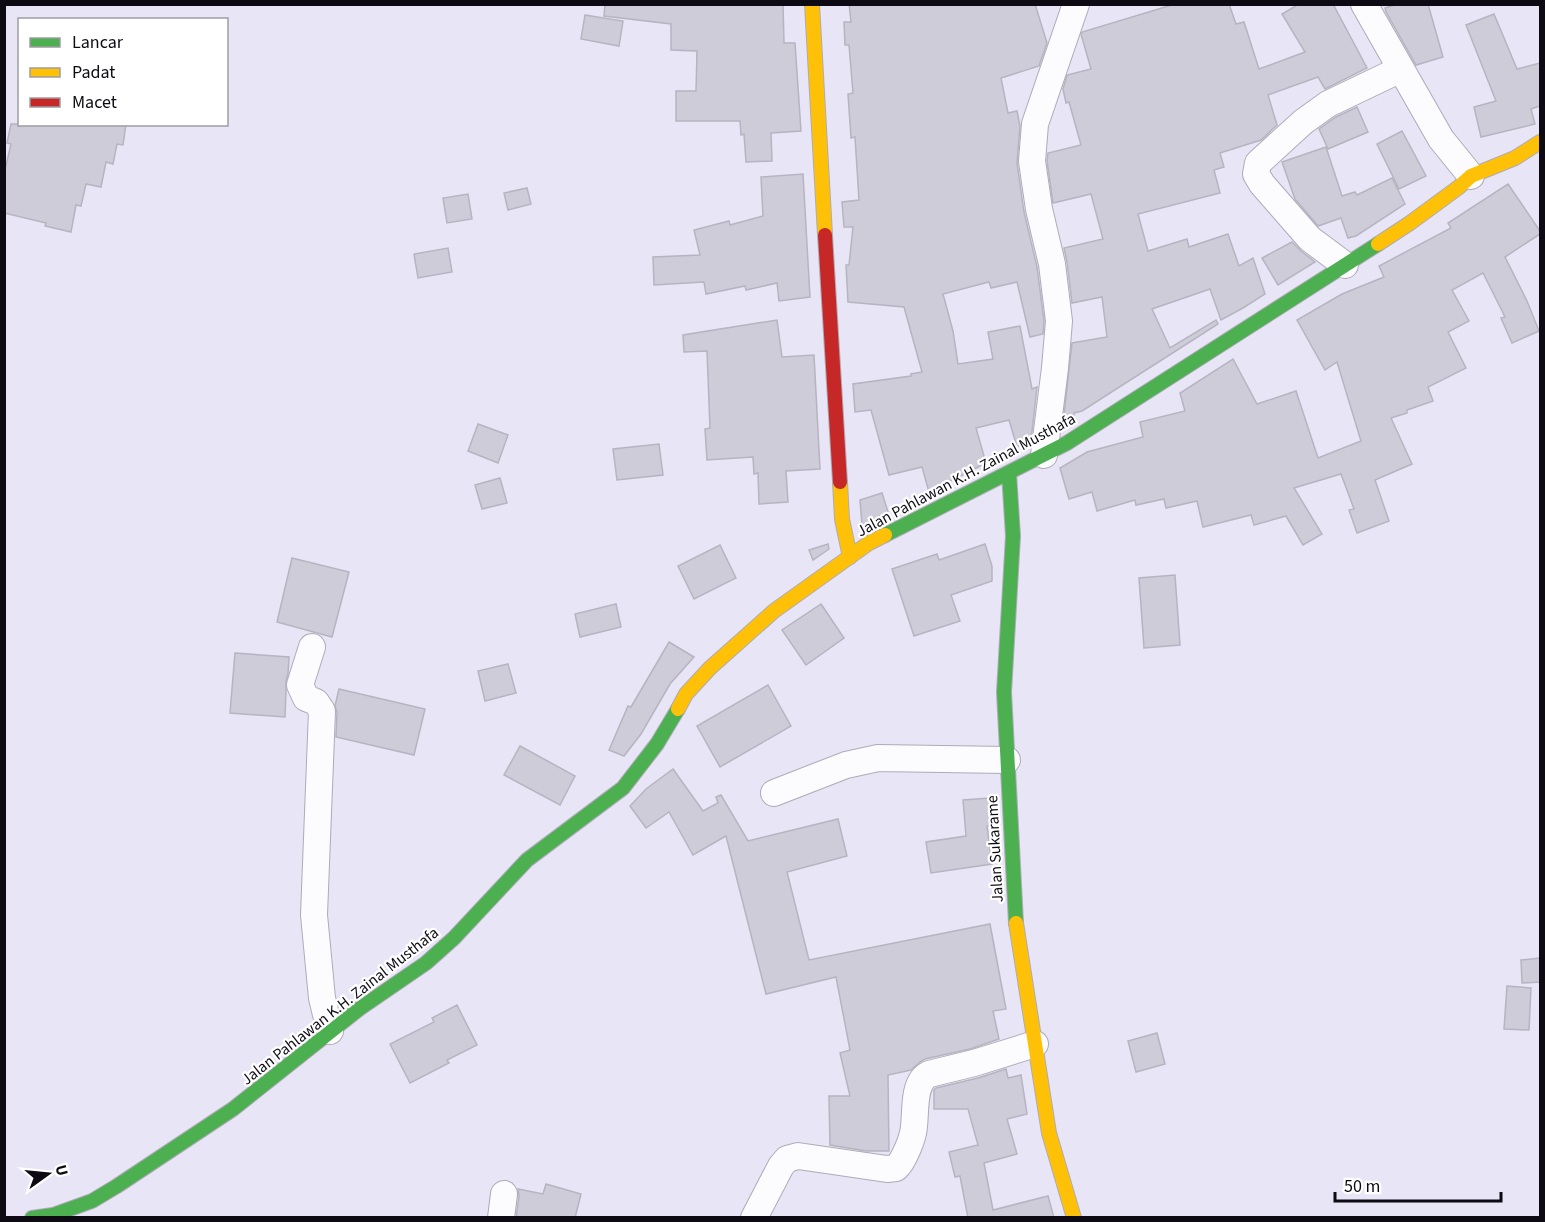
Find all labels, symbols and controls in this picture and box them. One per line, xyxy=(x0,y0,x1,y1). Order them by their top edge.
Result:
legend xyxy=(18,18,228,126)
text: Lancar xyxy=(72,30,124,55)
text: Padat xyxy=(72,60,115,85)
text: Macet xyxy=(72,90,117,115)
street label: Jalan Pahlawan K.H. Zainal Musthafa xyxy=(853,408,1079,542)
street label: Jalan Sukarame xyxy=(981,795,1009,903)
street label: Jalan Pahlawan K.H. Zainal Musthafa xyxy=(237,922,443,1090)
north arrow xyxy=(18,1144,78,1204)
text: U xyxy=(50,1162,74,1178)
scale bar xyxy=(1335,1165,1502,1203)
text: 50 m xyxy=(1344,1174,1380,1199)

